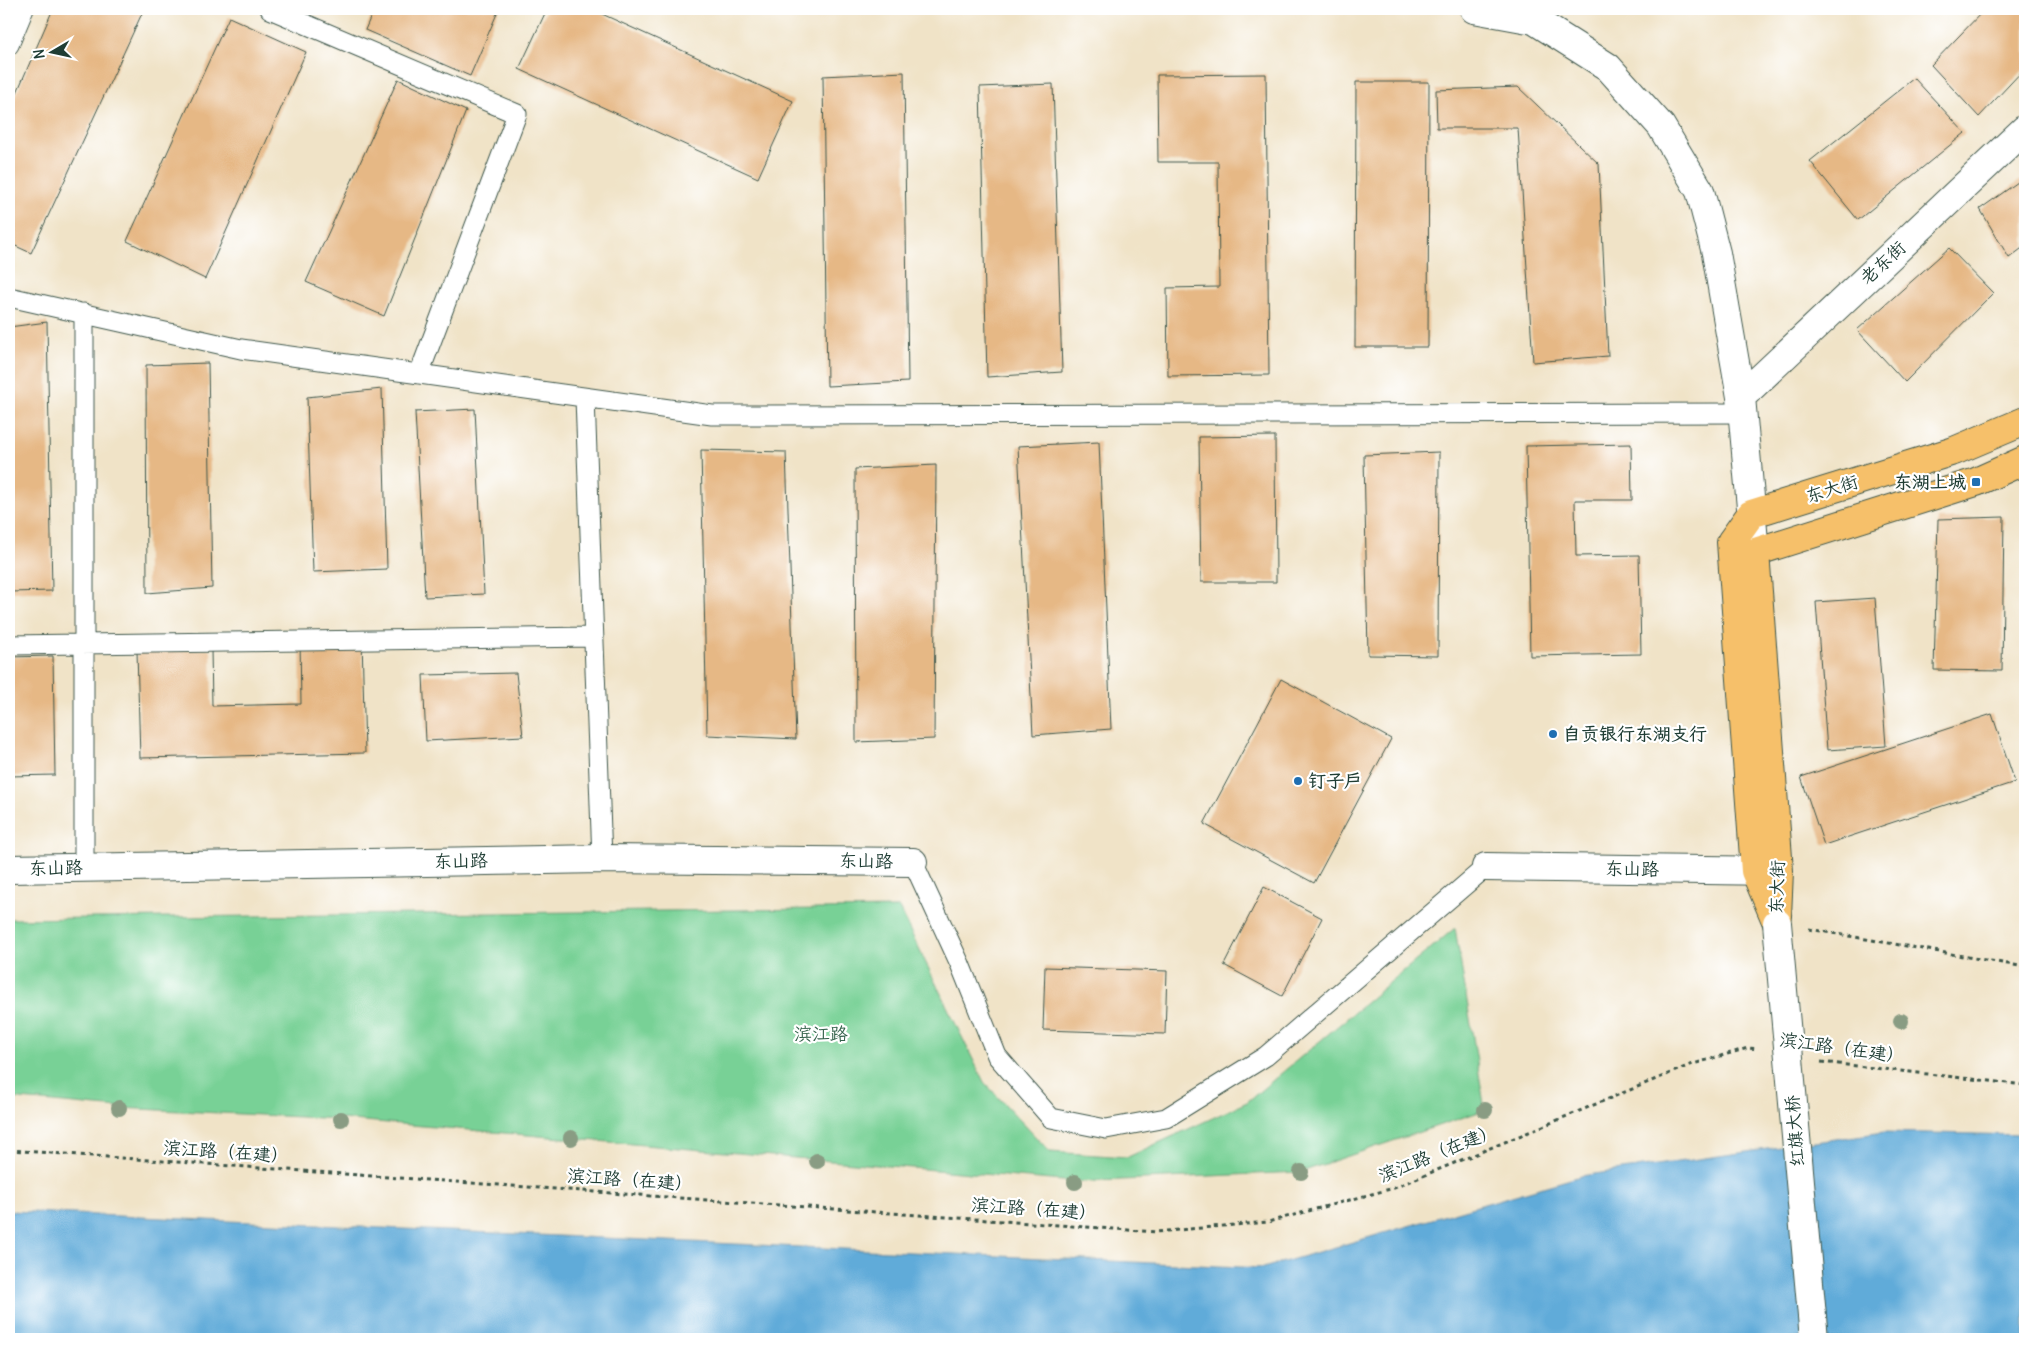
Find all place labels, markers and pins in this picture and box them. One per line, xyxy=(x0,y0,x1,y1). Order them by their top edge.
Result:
place label: 东湖上城 xyxy=(1894,470,1966,493)
marker: 东湖上城 xyxy=(1970,476,1982,488)
place label: 自贡银行东湖支行 xyxy=(1563,722,1707,745)
marker: 自贡银行东湖支行 xyxy=(1547,728,1559,740)
place label: 钉子户 xyxy=(1308,769,1362,792)
marker: 钉子户 xyxy=(1292,775,1304,787)

